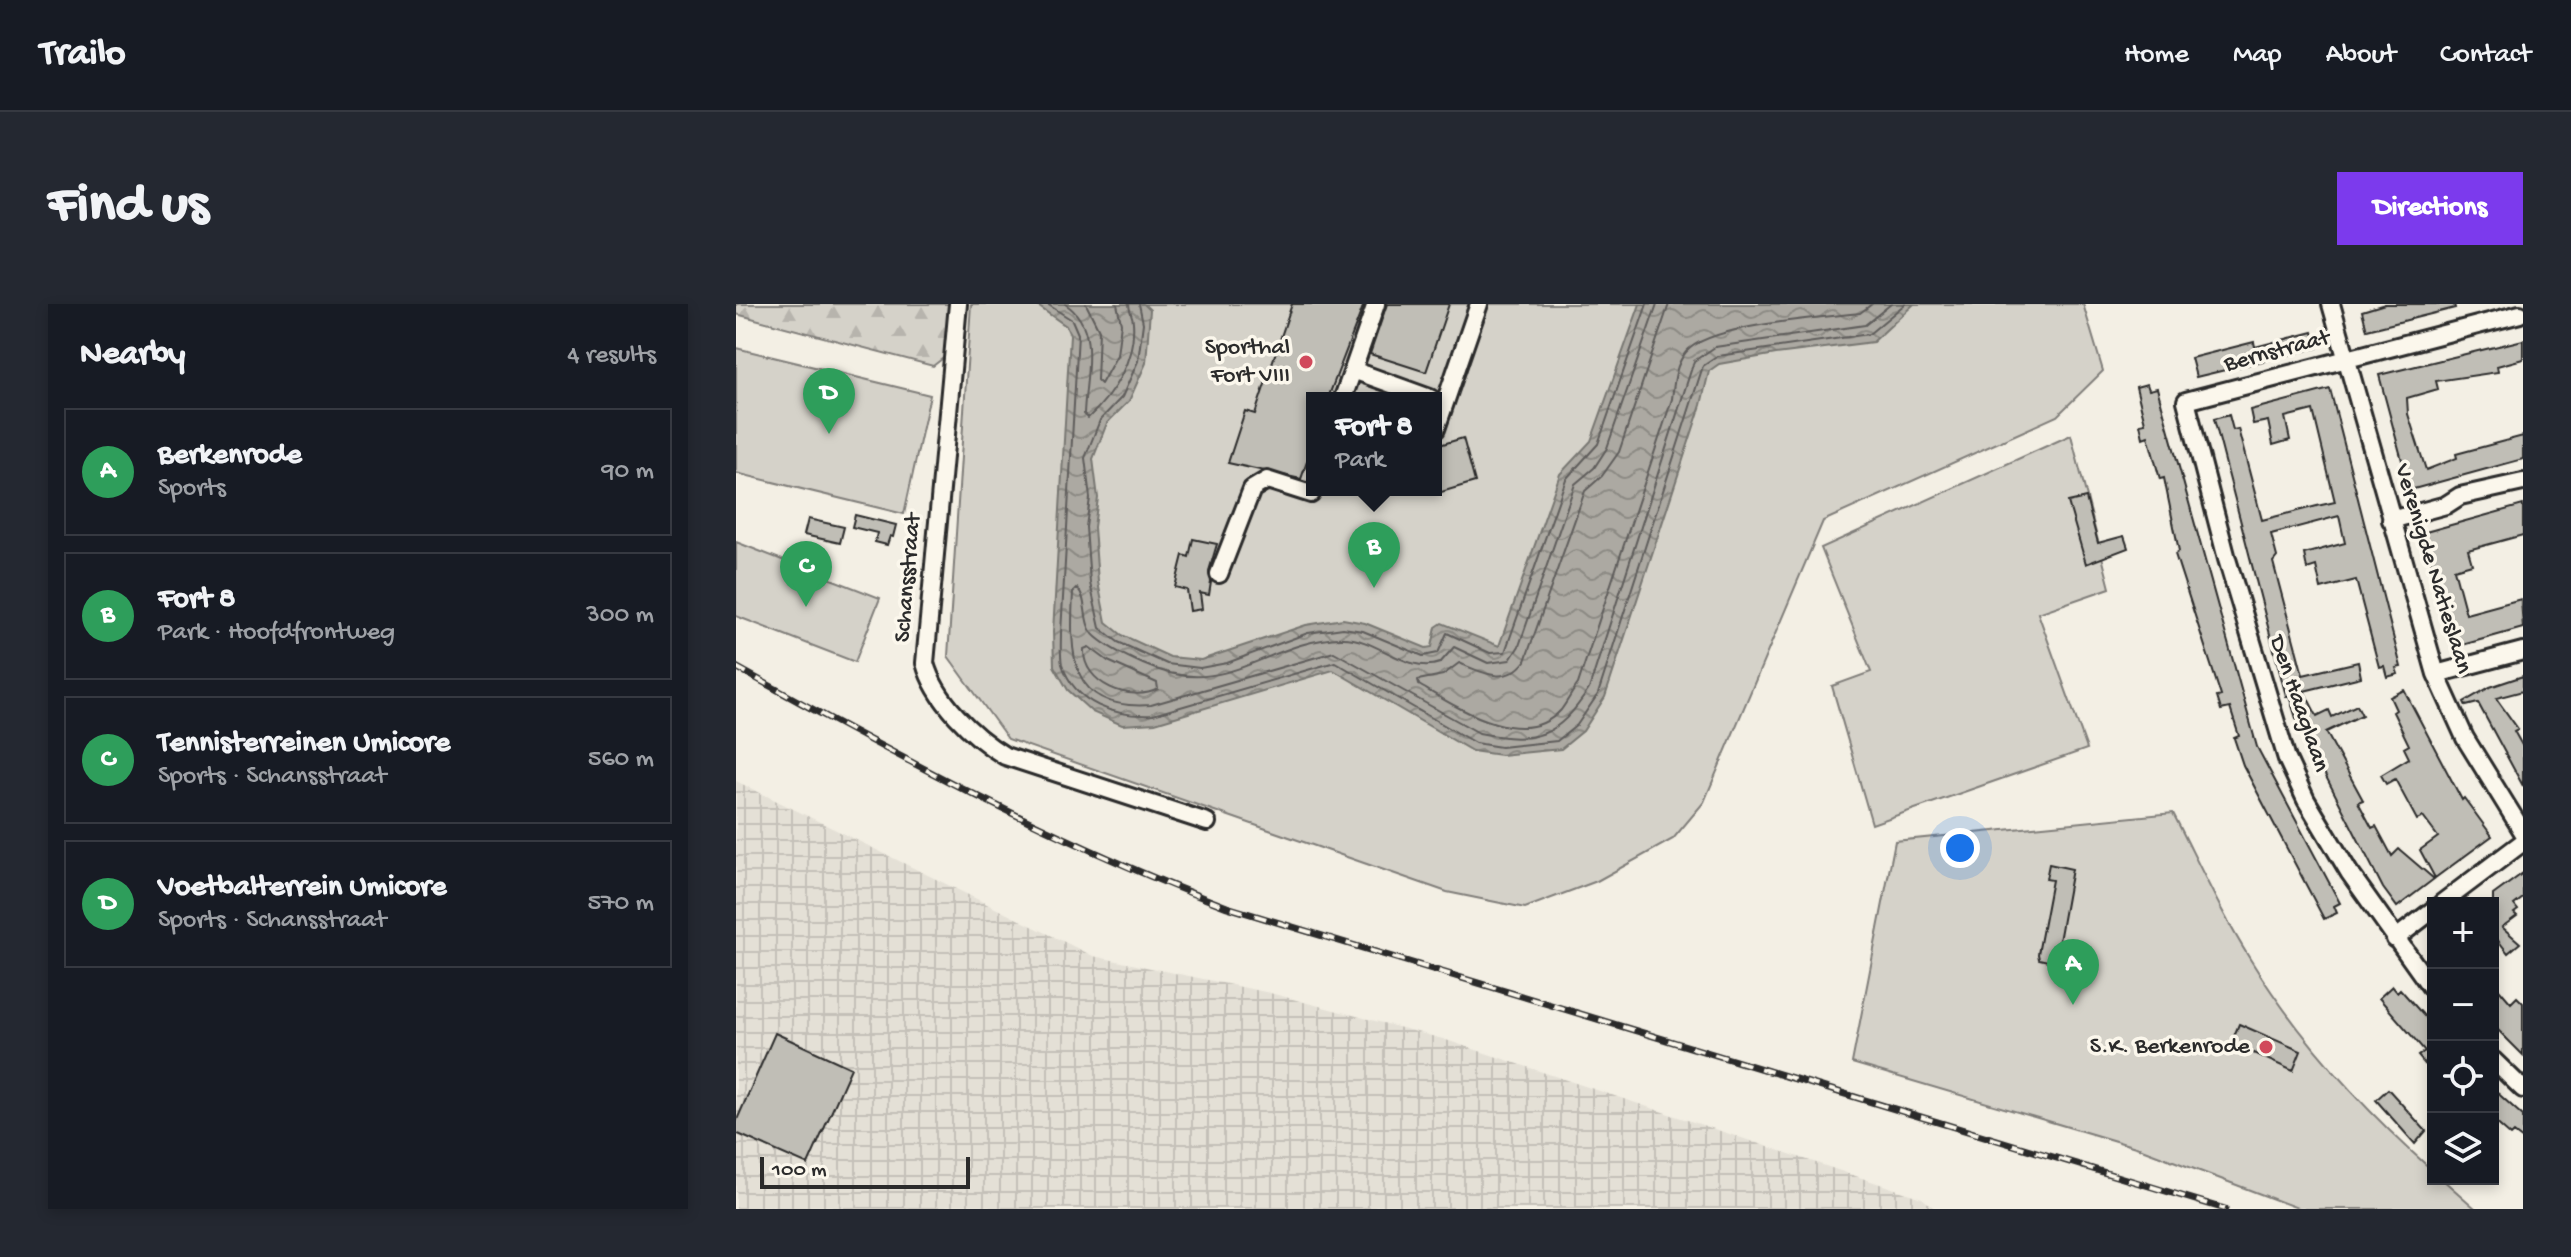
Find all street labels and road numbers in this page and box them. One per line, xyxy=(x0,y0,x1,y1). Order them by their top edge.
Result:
street label: Bernstraat xyxy=(2220,323,2335,380)
street label: Verenigde Natieslaan xyxy=(2386,460,2478,678)
street label: Schansstraat xyxy=(889,510,929,644)
street label: Den Haaglaan xyxy=(2260,630,2335,777)

